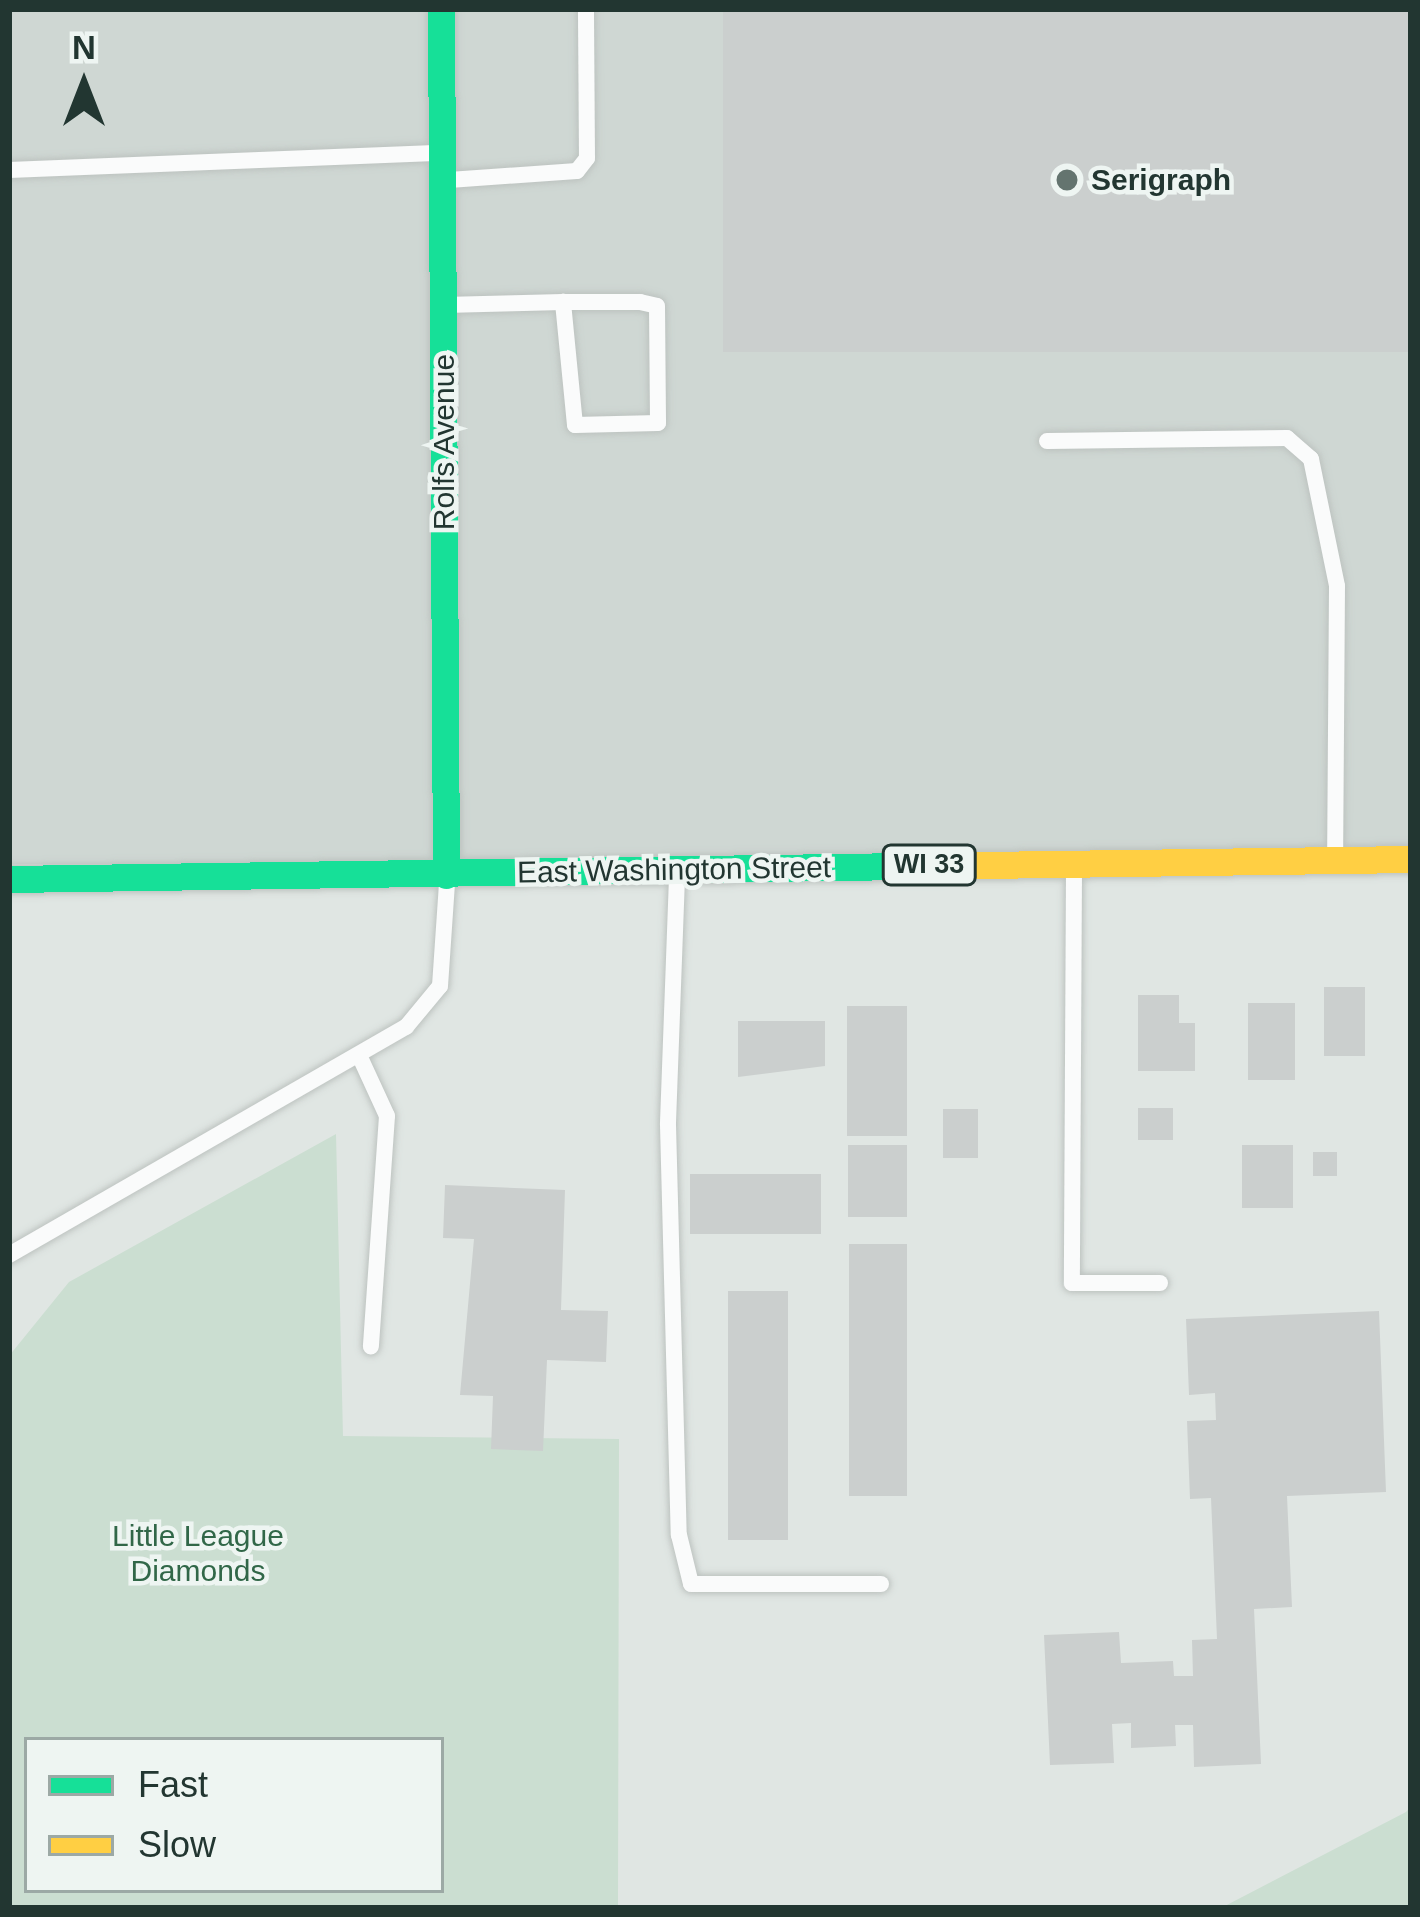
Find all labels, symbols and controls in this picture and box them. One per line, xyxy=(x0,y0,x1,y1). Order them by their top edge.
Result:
north arrow xyxy=(24,24,144,144)
text: N xyxy=(72,29,96,66)
place label: Serigraph xyxy=(1091,162,1231,198)
marker: Serigraph xyxy=(1054,167,1080,193)
street label: Rolfs Avenue xyxy=(426,353,462,531)
road number: WI 33 xyxy=(881,844,977,886)
street label: East Washington Street xyxy=(517,849,831,891)
park label: Little League Diamonds xyxy=(112,1518,284,1588)
legend xyxy=(24,1737,444,1893)
text: Fast xyxy=(138,1764,208,1805)
text: Slow xyxy=(138,1824,216,1865)

